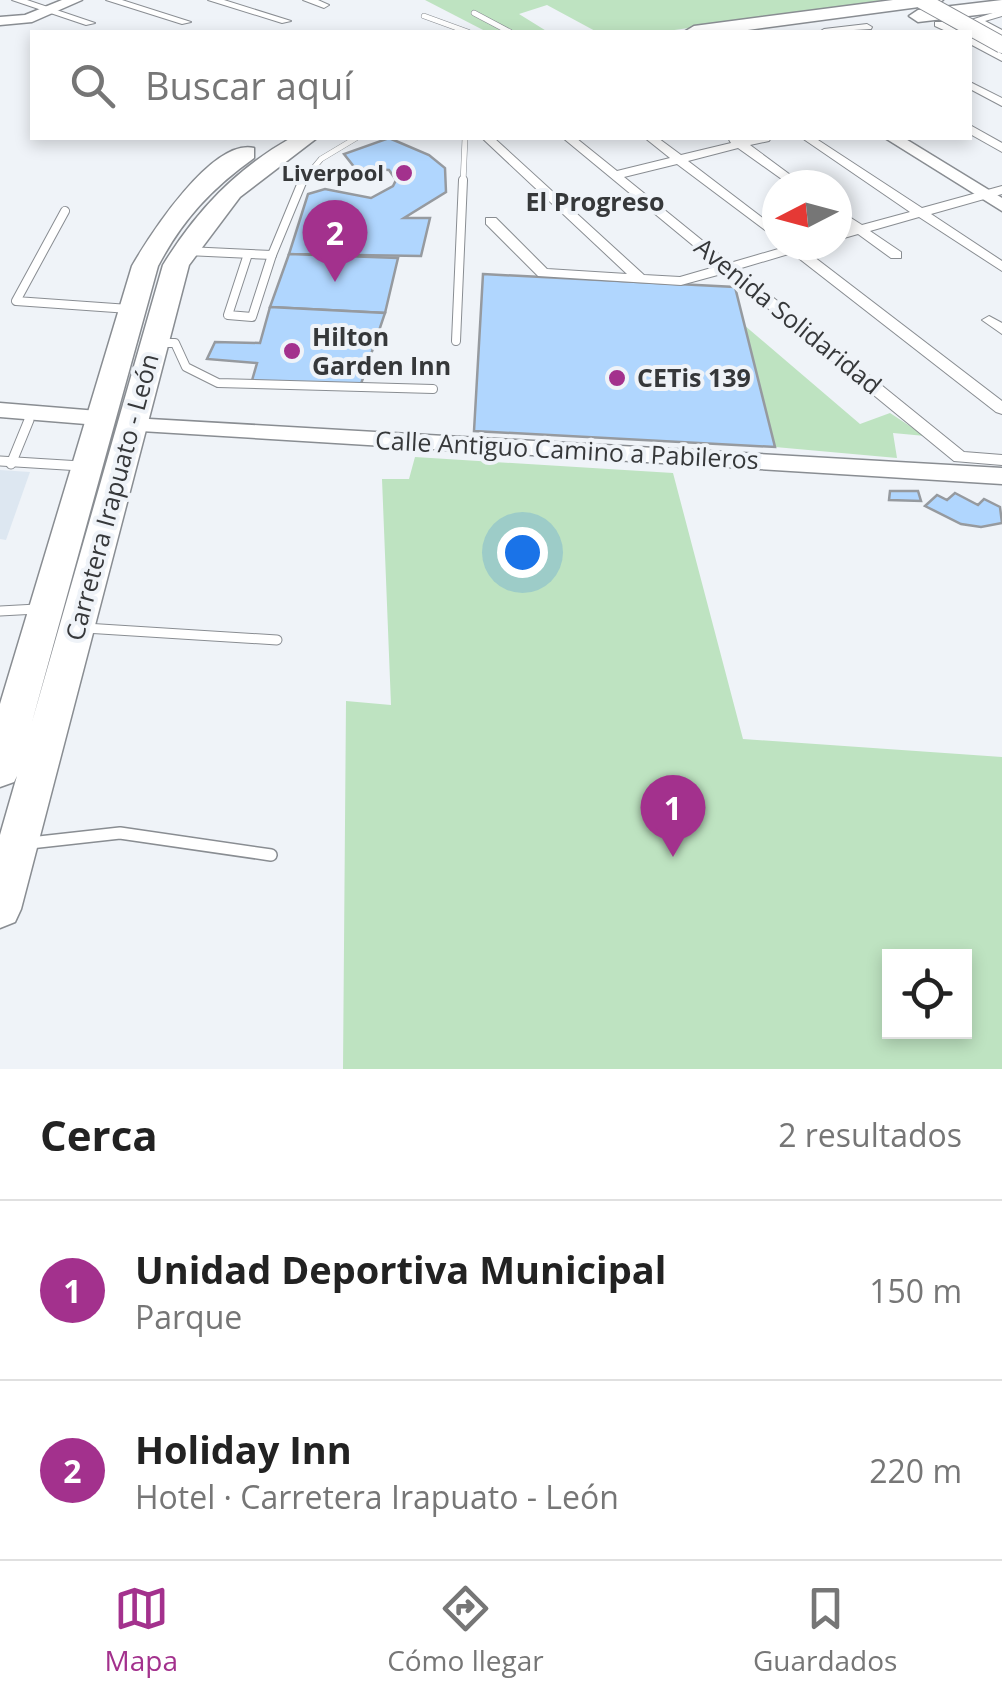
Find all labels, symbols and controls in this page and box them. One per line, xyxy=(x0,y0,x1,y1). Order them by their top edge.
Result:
search box xyxy=(30,30,972,140)
icon: search xyxy=(65,58,120,113)
text: Buscar aquí xyxy=(145,59,353,111)
place label: Liverpool xyxy=(281,157,384,187)
marker: Liverpool xyxy=(393,162,415,184)
north arrow xyxy=(762,170,852,260)
district label: El Progreso xyxy=(526,184,664,218)
pin: 2 xyxy=(302,200,368,282)
street label: Avenida Solidaridad xyxy=(688,229,889,401)
place label: Hilton Garden Inn xyxy=(312,319,451,382)
marker: Hilton Garden Inn xyxy=(281,340,303,362)
street label: Carretera Irapuato - León xyxy=(56,350,166,644)
place label: CETis 139 xyxy=(637,360,751,394)
marker: CETis 139 xyxy=(606,367,628,389)
street label: Calle Antiguo Camino a Pabileros xyxy=(374,422,760,476)
your location xyxy=(497,527,548,578)
pin: 1 xyxy=(640,774,706,857)
map controls xyxy=(882,949,972,1039)
button: locate xyxy=(882,949,972,1039)
text: Cerca xyxy=(40,1106,158,1163)
text: 2 resultados xyxy=(778,1113,962,1156)
text: Unidad Deportiva Municipal xyxy=(135,1243,666,1295)
text: 1 xyxy=(63,1269,82,1312)
text: 150 m xyxy=(869,1269,962,1312)
text: Parque xyxy=(135,1295,242,1338)
text: Holiday Inn xyxy=(135,1423,352,1475)
text: 2 xyxy=(63,1449,82,1492)
text: 220 m xyxy=(869,1449,962,1492)
text: Hotel · Carretera Irapuato - León xyxy=(135,1475,619,1518)
tab: Mapa xyxy=(105,1581,178,1679)
tab: Cómo llegar xyxy=(387,1581,544,1679)
tab: Guardados xyxy=(753,1581,897,1679)

